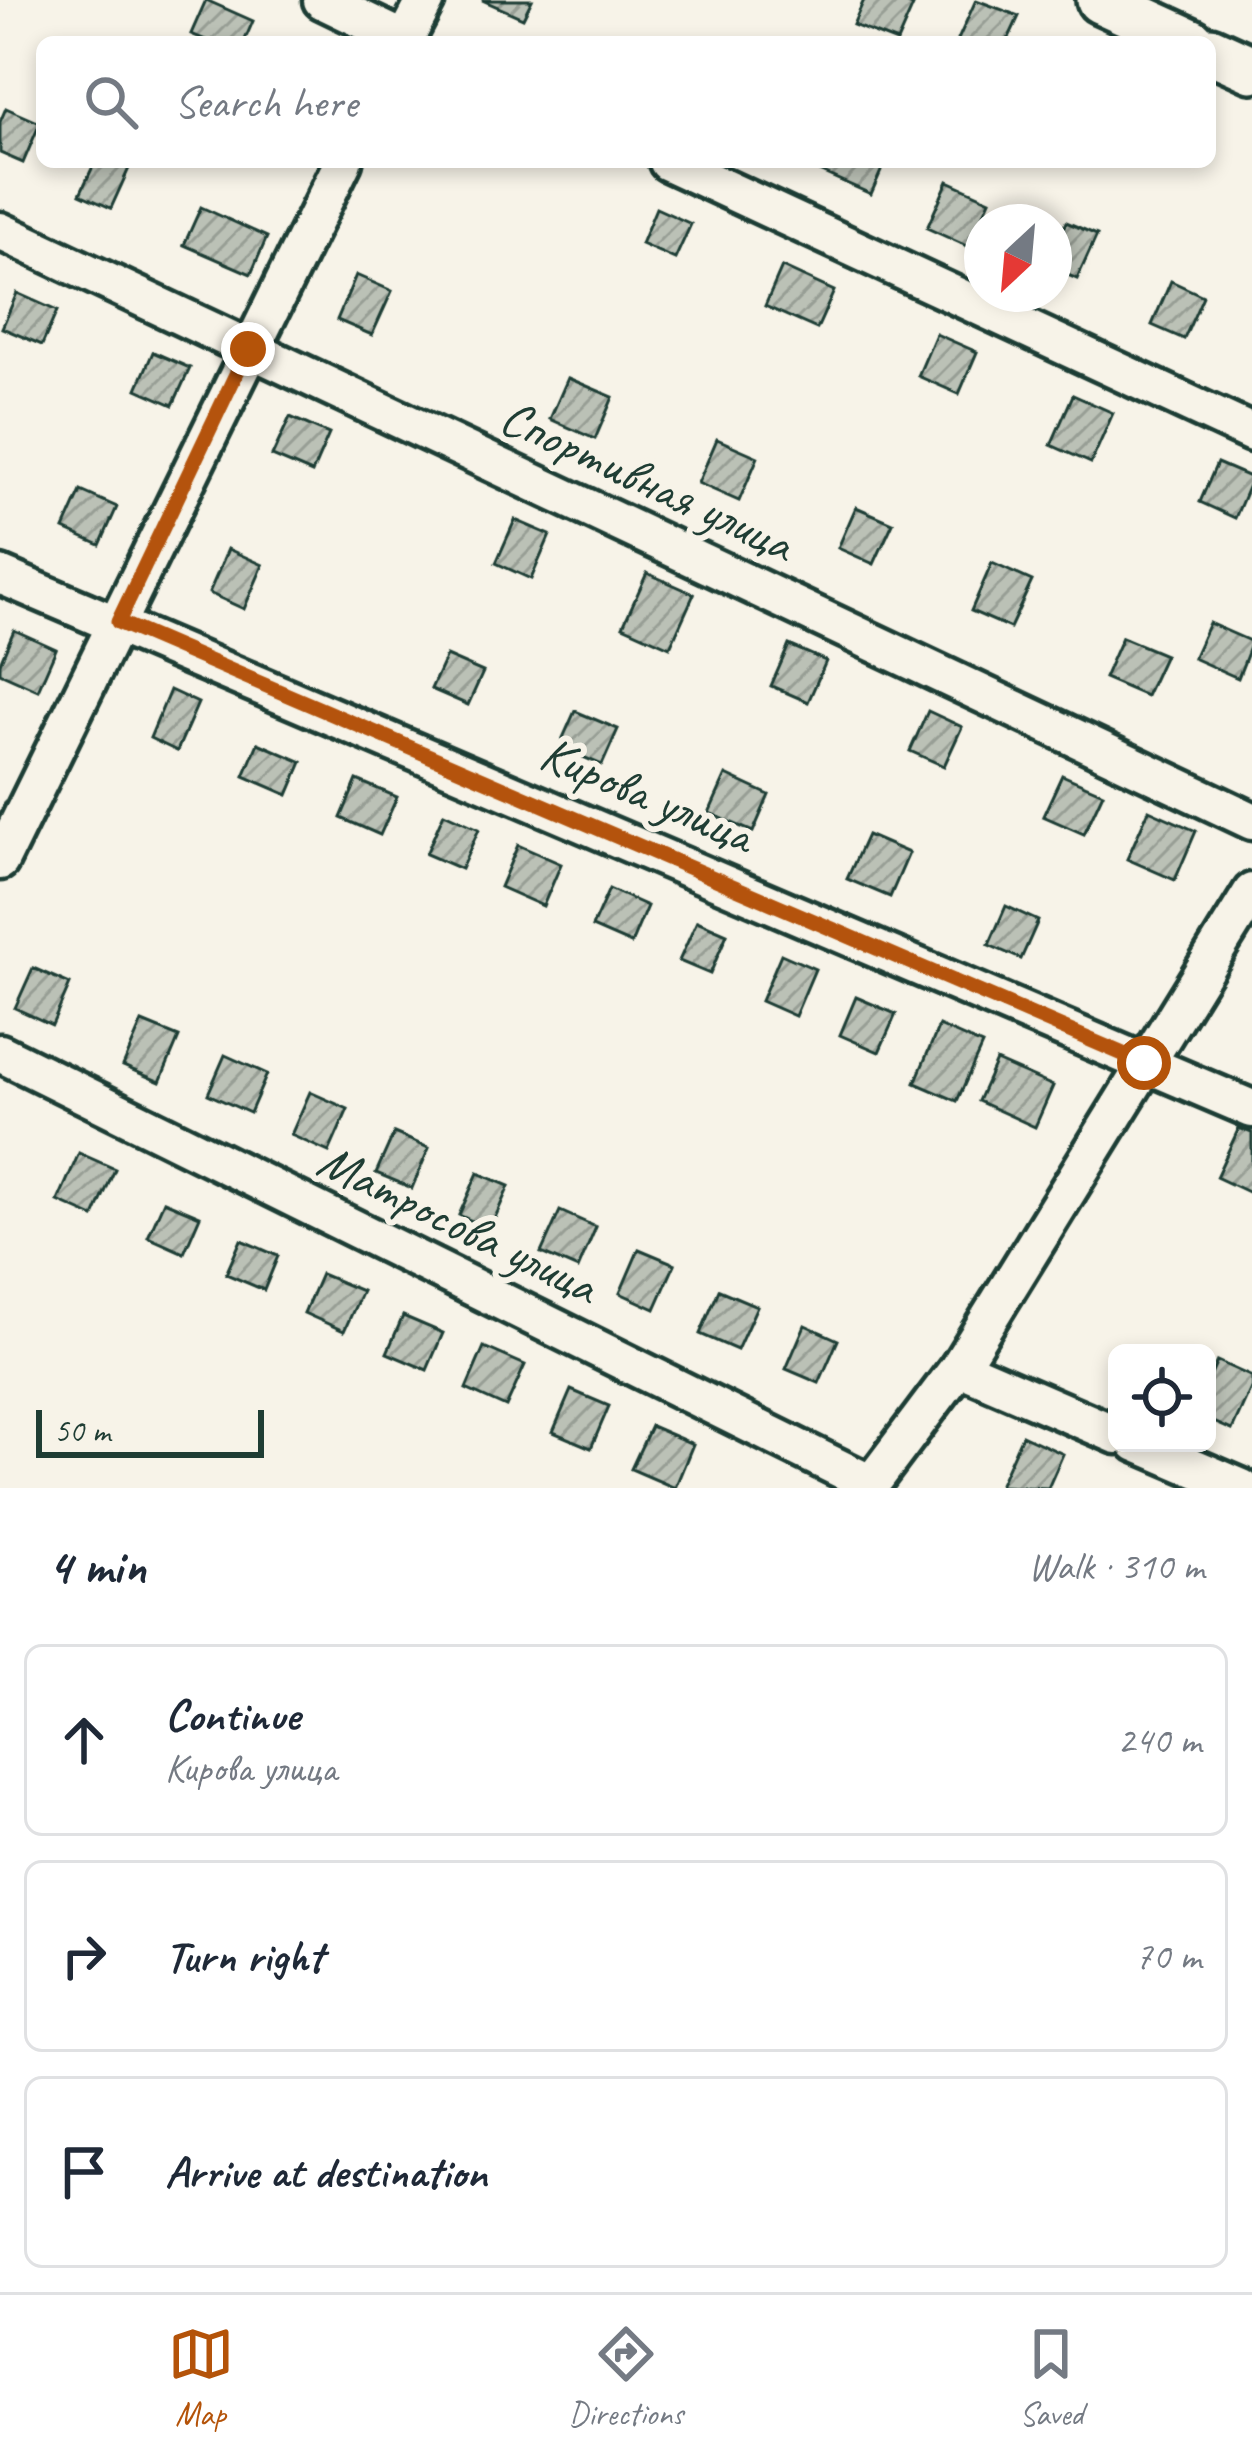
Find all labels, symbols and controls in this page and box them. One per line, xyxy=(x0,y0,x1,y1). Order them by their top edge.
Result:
search box xyxy=(36,36,1216,168)
icon: search xyxy=(78,69,144,135)
text: Search here xyxy=(174,74,357,131)
north arrow xyxy=(964,204,1072,312)
route end xyxy=(221,322,275,376)
street label: Спортивная улица xyxy=(490,384,807,577)
street label: Кирова улица xyxy=(531,721,767,869)
route start xyxy=(1117,1036,1171,1090)
street label: Матросова улица xyxy=(308,1128,611,1320)
map controls xyxy=(1108,1344,1216,1452)
button: locate xyxy=(1108,1344,1216,1452)
scale bar xyxy=(36,1404,264,1457)
text: 50 m xyxy=(54,1410,110,1452)
text: 4 min xyxy=(48,1534,146,1598)
text: Walk · 310 m xyxy=(1028,1542,1204,1591)
text: Continue xyxy=(165,1687,299,1744)
icon: ahead xyxy=(51,1707,117,1773)
text: 240 m xyxy=(1117,1716,1201,1765)
text: Кирова улица xyxy=(165,1744,337,1793)
icon: right xyxy=(51,1923,117,1989)
text: Turn right xyxy=(165,1928,323,1985)
text: 70 m xyxy=(1135,1932,1201,1981)
icon: arrive xyxy=(51,2139,117,2205)
text: Arrive at destination xyxy=(165,2144,487,2201)
tab: Map xyxy=(168,2321,234,2435)
tab: Directions xyxy=(569,2321,683,2435)
tab: Saved xyxy=(1018,2321,1084,2435)

